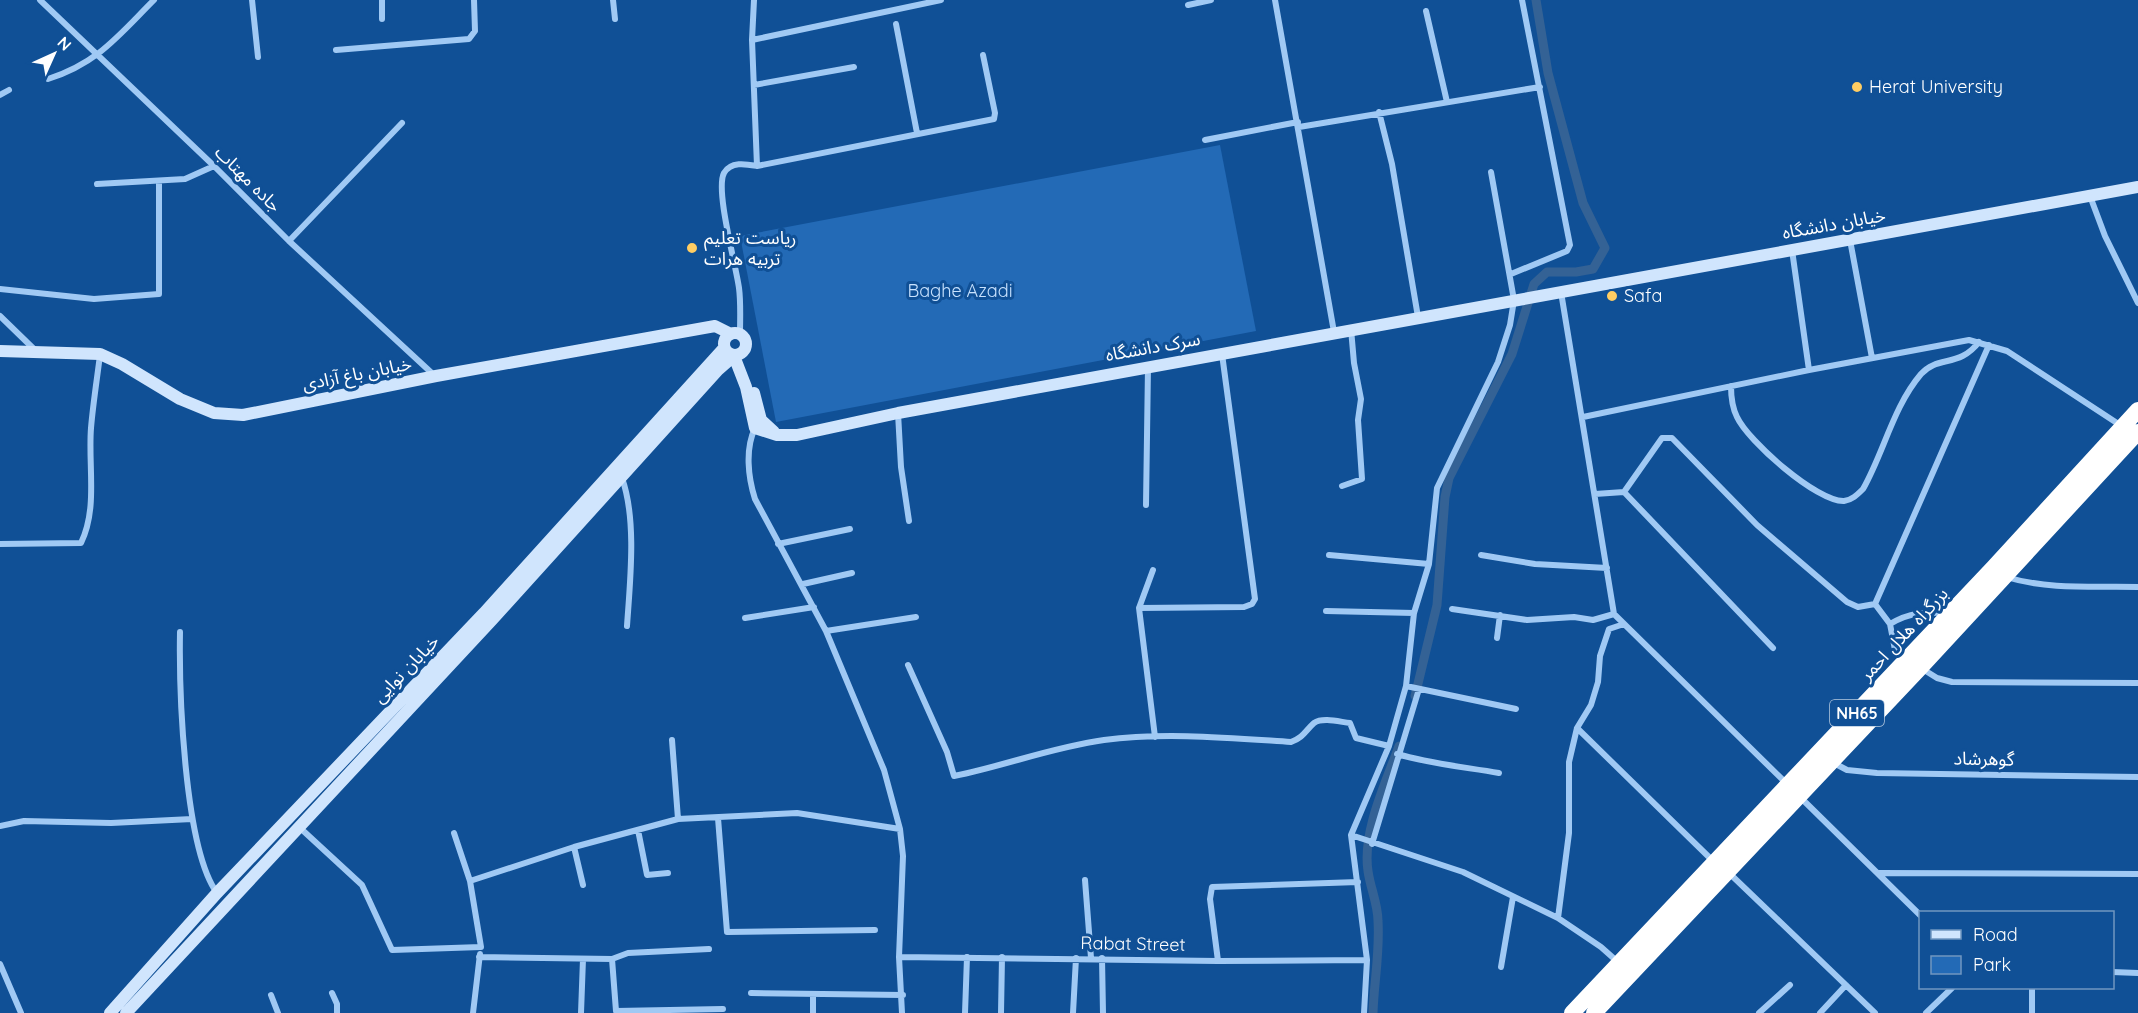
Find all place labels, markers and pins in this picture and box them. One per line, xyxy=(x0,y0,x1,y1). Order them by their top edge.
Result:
place label: Herat University xyxy=(1869,75,2003,98)
marker: Herat University xyxy=(1850,80,1864,94)
place label: ریاست تعلیم تربیه هرات xyxy=(704,226,796,270)
marker: ریاست تعلیم تربیه هرات xyxy=(685,241,699,255)
place label: Safa xyxy=(1624,284,1662,307)
marker: Safa xyxy=(1605,289,1619,303)

